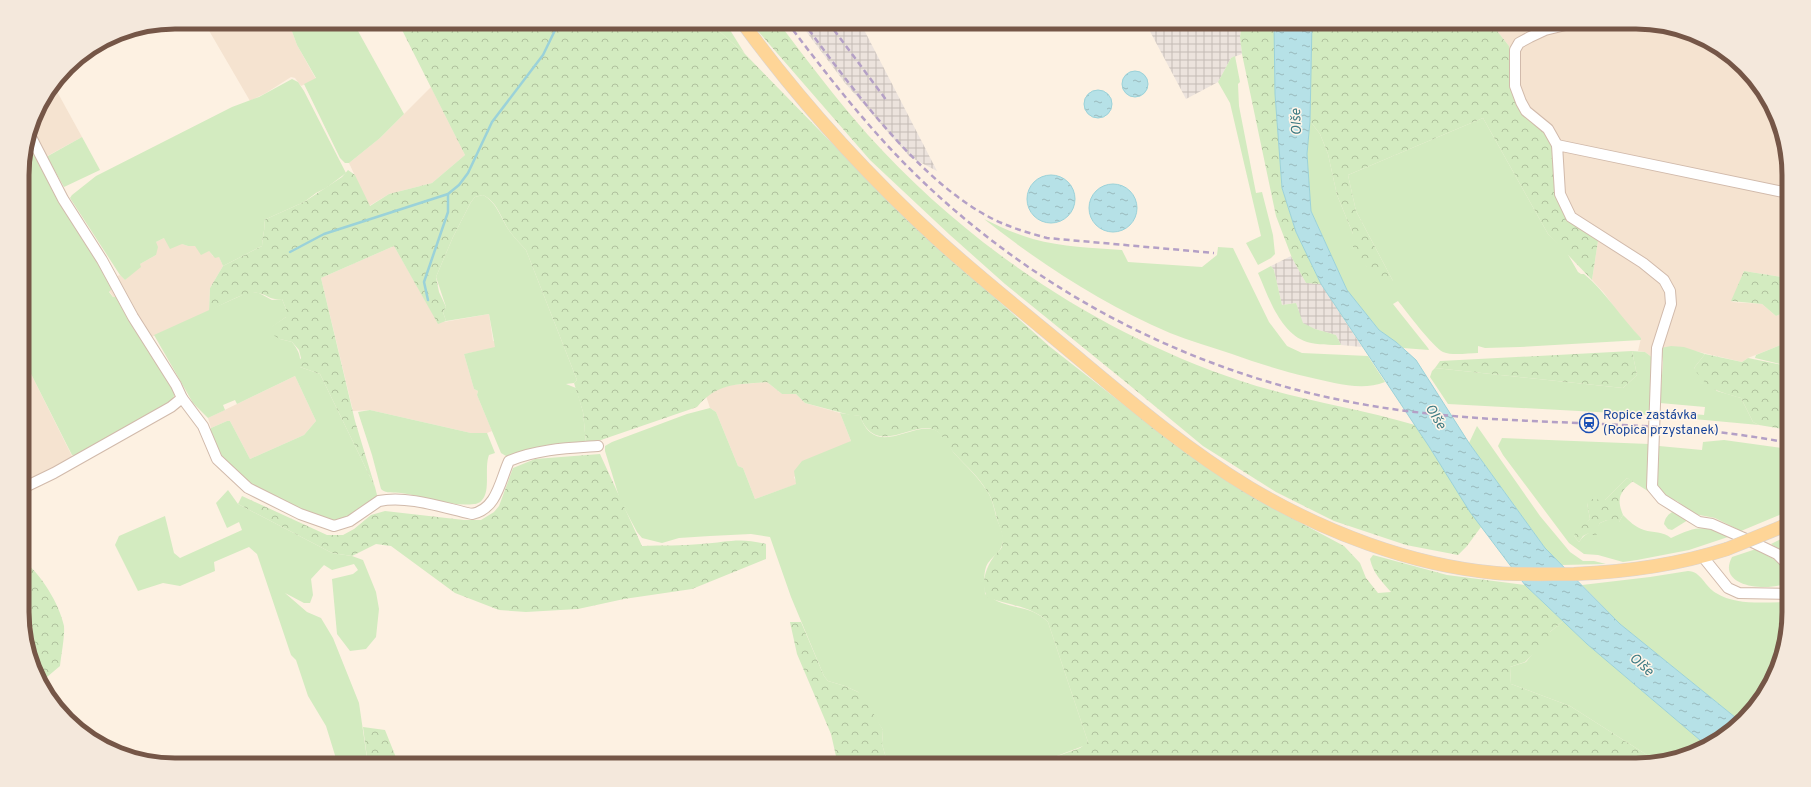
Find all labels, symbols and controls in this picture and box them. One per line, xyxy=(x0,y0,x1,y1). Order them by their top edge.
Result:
water label: Olše xyxy=(1288,108,1306,136)
water label: Olše xyxy=(1421,401,1450,433)
place label: Ropice zastávka (Ropica przystanek) xyxy=(1603,408,1719,439)
station icon: Ropice zastávka (Ropica przystanek) xyxy=(1578,412,1600,434)
water label: Olše xyxy=(1625,650,1657,681)

